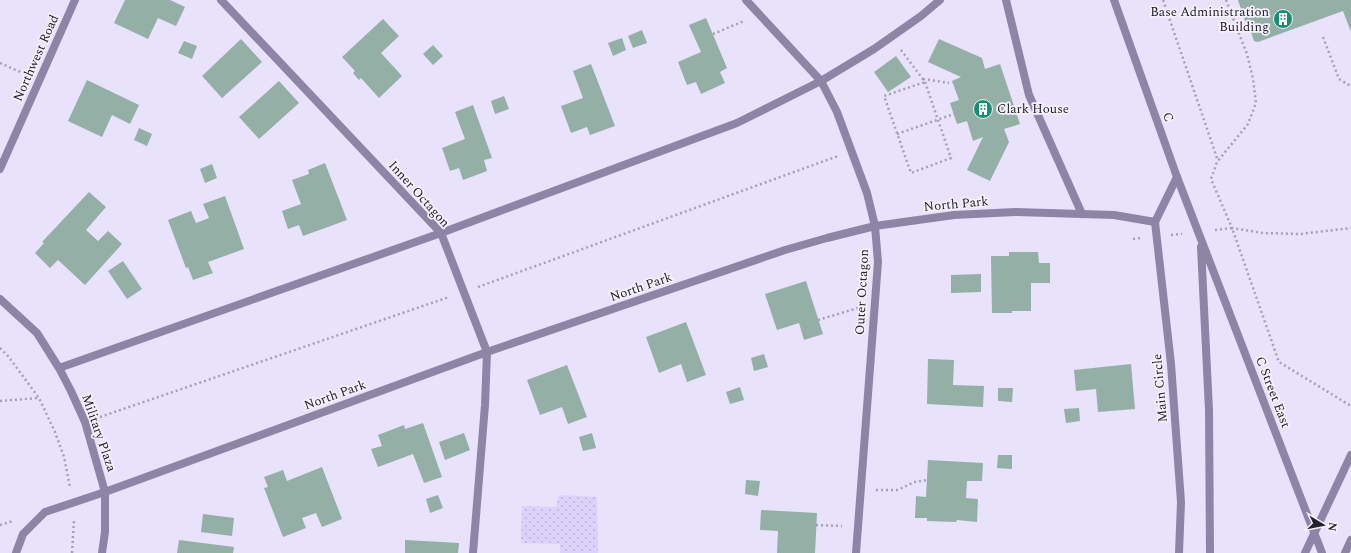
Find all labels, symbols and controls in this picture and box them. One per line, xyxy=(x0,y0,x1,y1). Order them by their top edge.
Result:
place label: Base Administration Building xyxy=(1150,2,1269,37)
building icon: Base Administration Building xyxy=(1272,8,1294,30)
street label: Northwest Road xyxy=(8,11,64,105)
building icon: Clark House xyxy=(972,98,994,120)
place label: Clark House xyxy=(997,99,1069,119)
street label: C xyxy=(1157,109,1179,125)
street label: Inner Octagon xyxy=(383,156,455,232)
street label: North Park xyxy=(923,191,989,217)
street label: Outer Octagon xyxy=(850,248,874,336)
street label: North Park xyxy=(607,267,675,307)
street label: Main Circle xyxy=(1147,353,1173,423)
street label: C Street East xyxy=(1250,353,1296,431)
street label: North Park xyxy=(301,375,369,415)
street label: Military Plaza xyxy=(76,391,122,475)
north arrow xyxy=(1303,505,1343,545)
text: N xyxy=(1323,521,1342,533)

